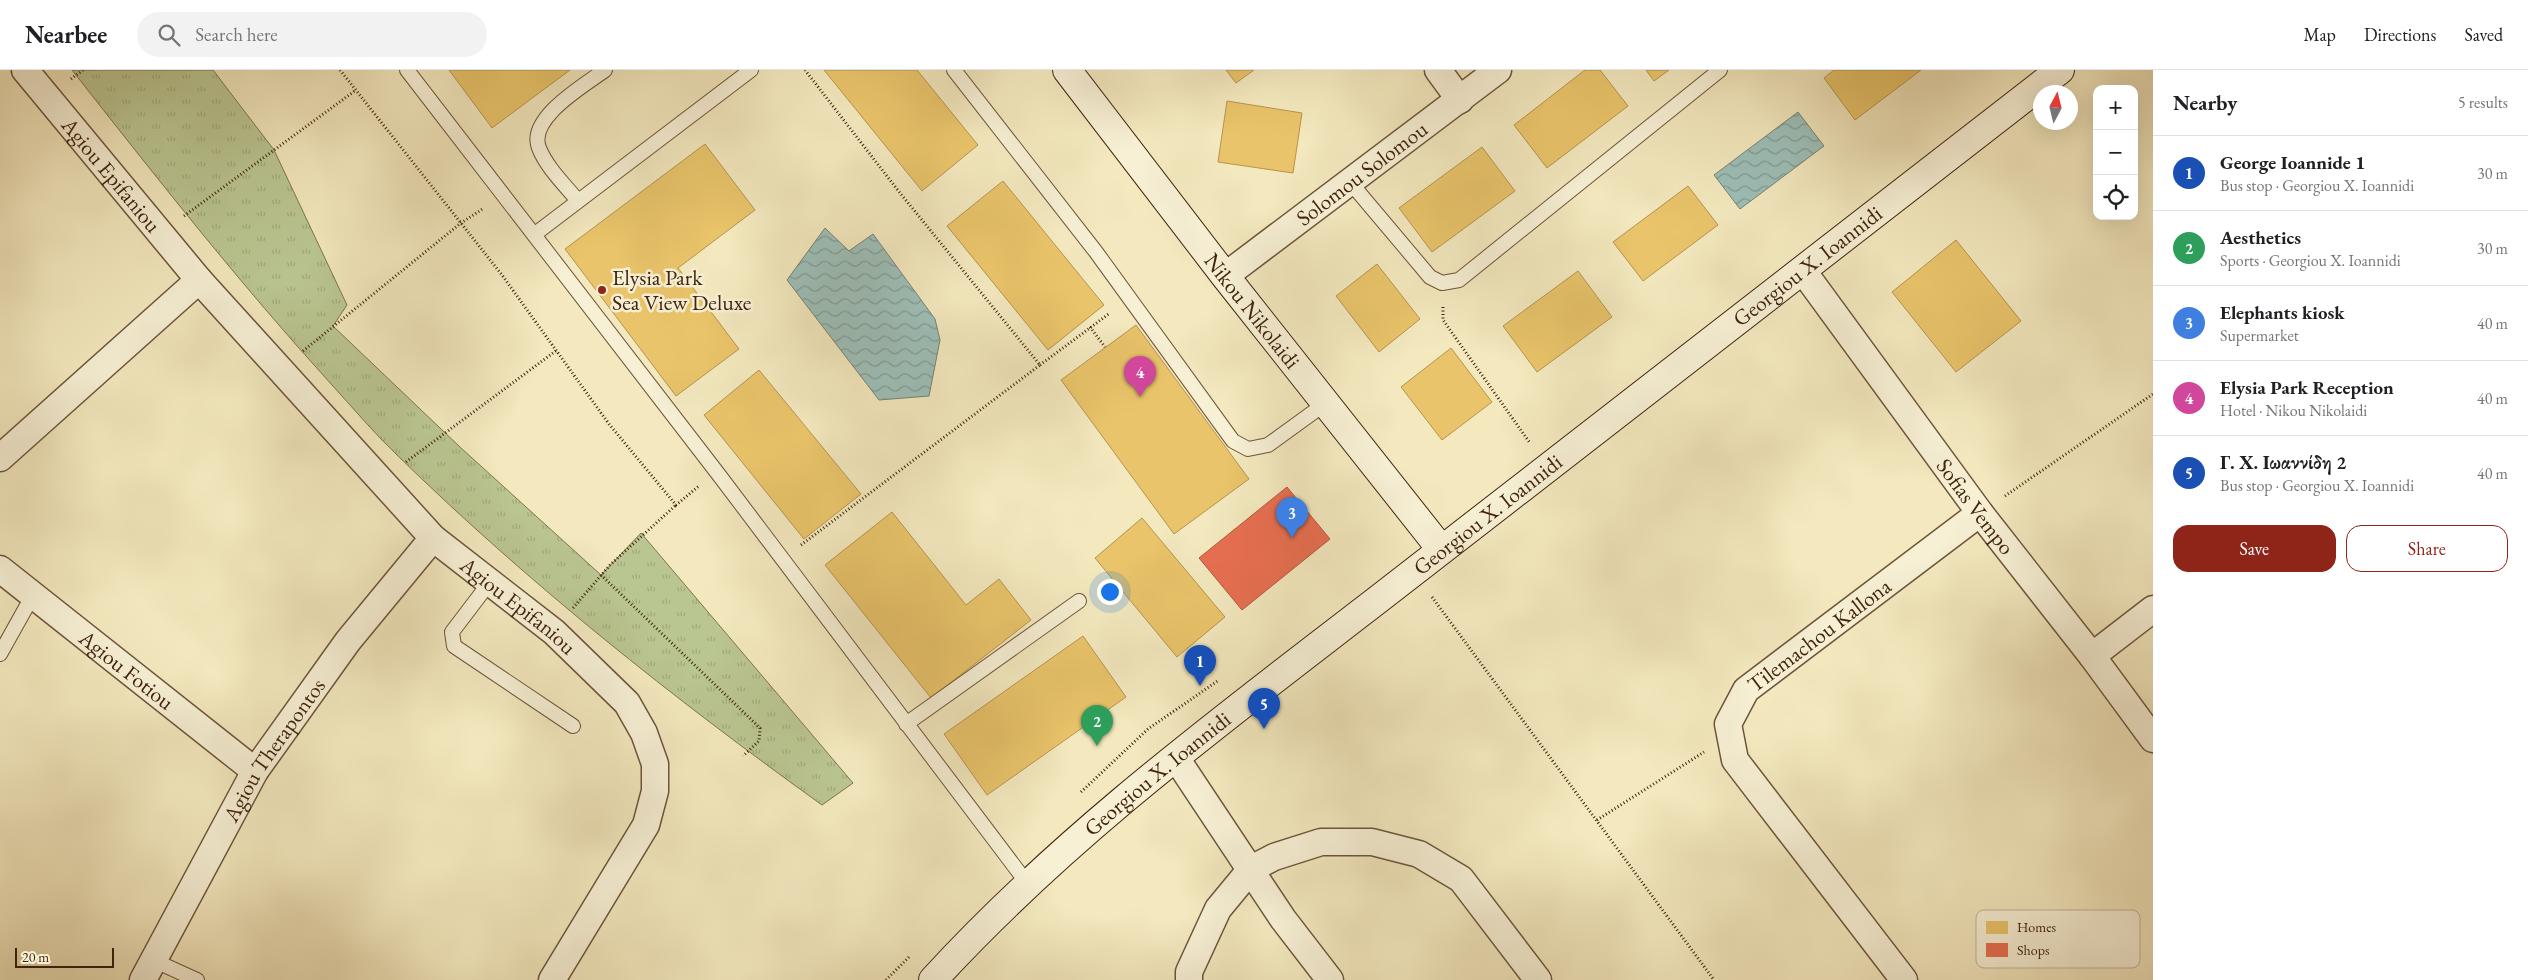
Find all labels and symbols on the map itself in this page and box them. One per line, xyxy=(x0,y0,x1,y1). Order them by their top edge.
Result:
north arrow xyxy=(2033,85,2078,130)
street label: Agiou Epifaniou xyxy=(55,111,168,239)
street label: Solomou Solomou xyxy=(1290,114,1434,232)
street label: Georgiou X. Ioannidi xyxy=(1727,199,1888,333)
street label: Nikou Nikolaidi xyxy=(1198,247,1307,375)
place label: Elysia Park Sea View Deluxe xyxy=(612,263,752,317)
marker: Elysia Park Sea View Deluxe xyxy=(596,284,608,296)
pin: 4 xyxy=(1124,356,1156,397)
street label: Georgiou X. Ioannidi xyxy=(1407,447,1568,582)
street label: Sofias Vempo xyxy=(1930,453,2021,561)
pin: 3 xyxy=(1276,497,1308,538)
street label: Agiou Epifaniou xyxy=(453,550,583,661)
street label: Tilemachou Kallona xyxy=(1742,571,1897,699)
your location xyxy=(1097,579,1123,605)
street label: Agiou Fotiou xyxy=(72,623,180,717)
pin: 1 xyxy=(1184,645,1216,686)
street label: Agiou Therapontos xyxy=(216,672,332,828)
pin: 5 xyxy=(1248,688,1280,729)
street label: Georgiou X. Ioannidi xyxy=(1078,705,1236,842)
pin: 2 xyxy=(1081,705,1113,746)
legend xyxy=(1976,910,2140,968)
text: Homes xyxy=(2017,918,2057,936)
text: Shops xyxy=(2017,941,2050,959)
scale bar xyxy=(15,945,114,968)

